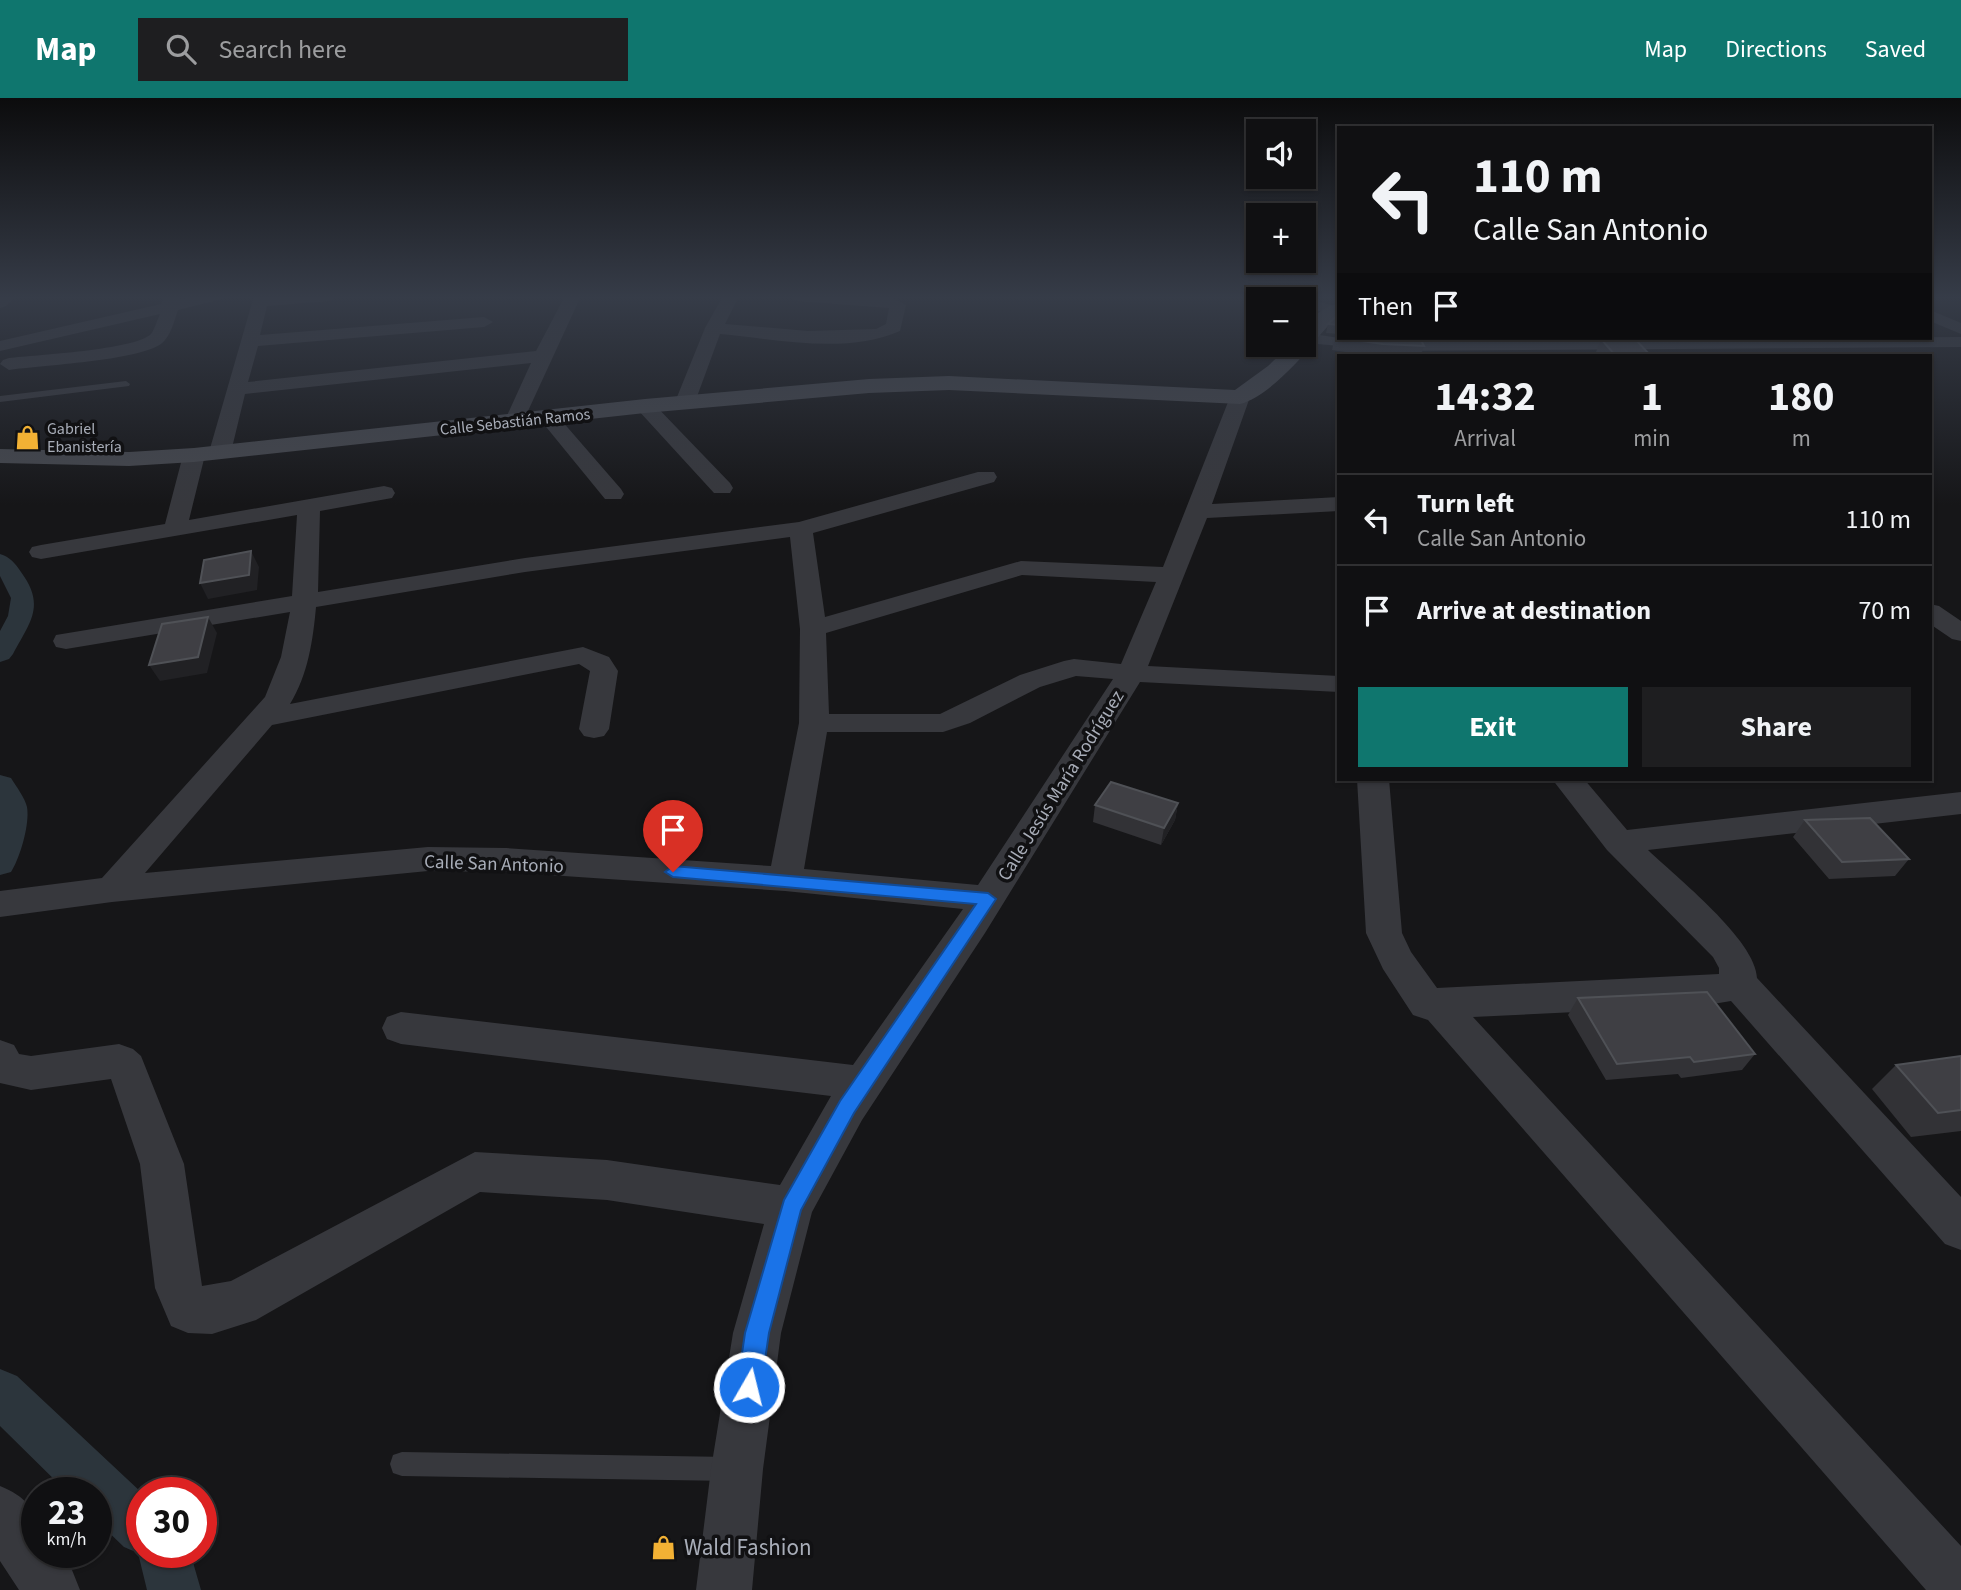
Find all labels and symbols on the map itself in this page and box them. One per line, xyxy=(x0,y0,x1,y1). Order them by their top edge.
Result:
street label: Calle Sebastián Ramos xyxy=(439,403,592,441)
place label: Gabriel Ebanistería xyxy=(47,418,122,458)
shop icon: Gabriel Ebanistería xyxy=(13,423,41,451)
street label: Calle Jesús María Rodríguez xyxy=(992,685,1131,886)
pin xyxy=(643,800,703,872)
street label: Calle San Antonio xyxy=(424,849,564,880)
position arrow xyxy=(712,1350,786,1424)
speed limit sign: 30 xyxy=(126,1477,217,1568)
place label: Wald Fashion xyxy=(684,1531,812,1564)
shop icon: Wald Fashion xyxy=(650,1533,678,1561)

